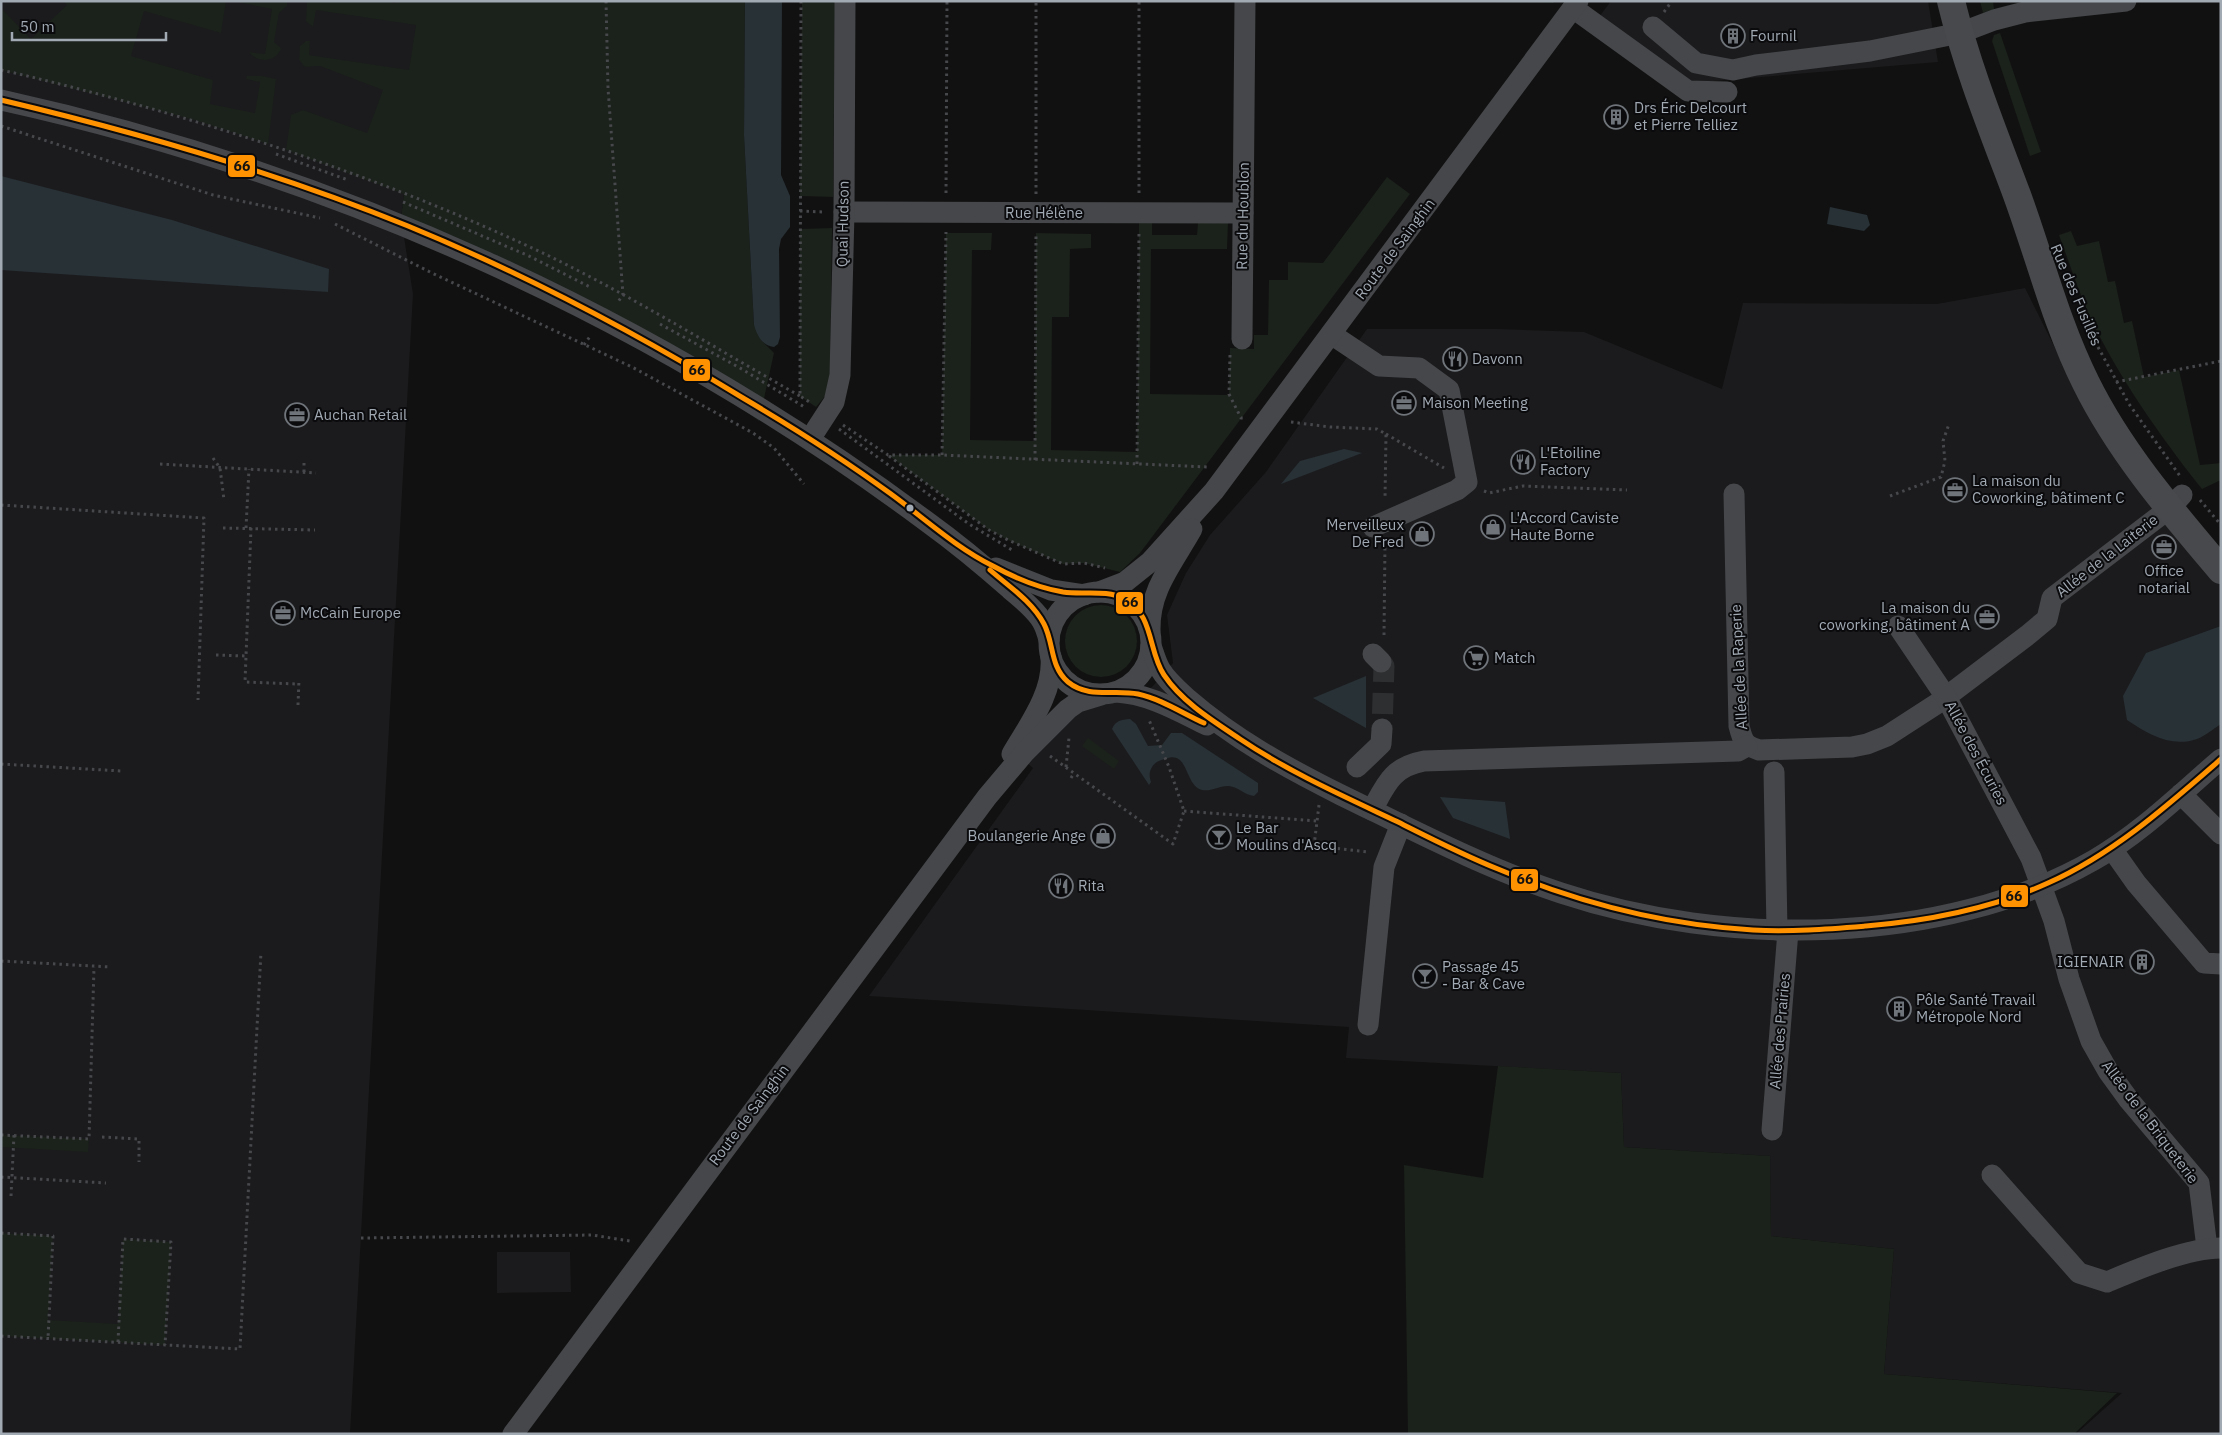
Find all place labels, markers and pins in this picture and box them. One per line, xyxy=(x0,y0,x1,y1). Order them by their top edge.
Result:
building icon: Fournil xyxy=(1720,23,1746,49)
place label: Fournil xyxy=(1750,26,1797,45)
place label: Drs Éric Delcourt et Pierre Telliez xyxy=(1634,98,1747,134)
building icon: Drs Éric Delcourt et Pierre Telliez xyxy=(1603,104,1629,130)
restaurant icon: Davonn xyxy=(1442,346,1468,372)
place label: Davonn xyxy=(1472,349,1523,368)
office icon: Maison Meeting xyxy=(1391,390,1417,416)
place label: Maison Meeting xyxy=(1422,393,1528,412)
office icon: Auchan Retail xyxy=(284,402,310,428)
place label: Auchan Retail xyxy=(314,405,407,424)
place label: L'Etoiline Factory xyxy=(1540,443,1601,479)
restaurant icon: L'Etoiline Factory xyxy=(1510,449,1536,475)
place label: La maison du Coworking, bâtiment C xyxy=(1972,471,2125,507)
office icon: La maison du Coworking, bâtiment C xyxy=(1942,477,1968,503)
unlabelled marker xyxy=(905,503,915,513)
place label: L'Accord Caviste Haute Borne xyxy=(1510,508,1619,544)
shop icon: L'Accord Caviste Haute Borne xyxy=(1480,514,1506,540)
place label: Merveilleux De Fred xyxy=(1326,515,1404,551)
shop icon: Merveilleux De Fred xyxy=(1409,521,1435,547)
office icon: Office notarial xyxy=(2151,534,2177,560)
place label: Office notarial xyxy=(2138,561,2190,597)
place label: La maison du coworking, bâtiment A xyxy=(1819,598,1970,634)
office icon: McCain Europe xyxy=(270,600,296,626)
place label: McCain Europe xyxy=(300,603,401,622)
office icon: La maison du coworking, bâtiment A xyxy=(1974,604,2000,630)
supermarket icon: Match xyxy=(1463,645,1489,671)
place label: Match xyxy=(1494,648,1535,667)
place label: Le Bar Moulins d'Ascq xyxy=(1236,818,1337,854)
shop icon: Boulangerie Ange xyxy=(1090,823,1116,849)
bar icon: Le Bar Moulins d'Ascq xyxy=(1206,824,1232,850)
place label: Boulangerie Ange xyxy=(967,826,1086,845)
restaurant icon: Rita xyxy=(1048,873,1074,899)
place label: Rita xyxy=(1078,876,1105,895)
building icon: IGIENAIR xyxy=(2129,949,2155,975)
place label: IGIENAIR xyxy=(2057,952,2124,971)
place label: Passage 45 - Bar & Cave xyxy=(1442,957,1525,993)
bar icon: Passage 45 - Bar & Cave xyxy=(1412,963,1438,989)
place label: Pôle Santé Travail Métropole Nord xyxy=(1916,990,2036,1026)
building icon: Pôle Santé Travail Métropole Nord xyxy=(1886,996,1912,1022)

